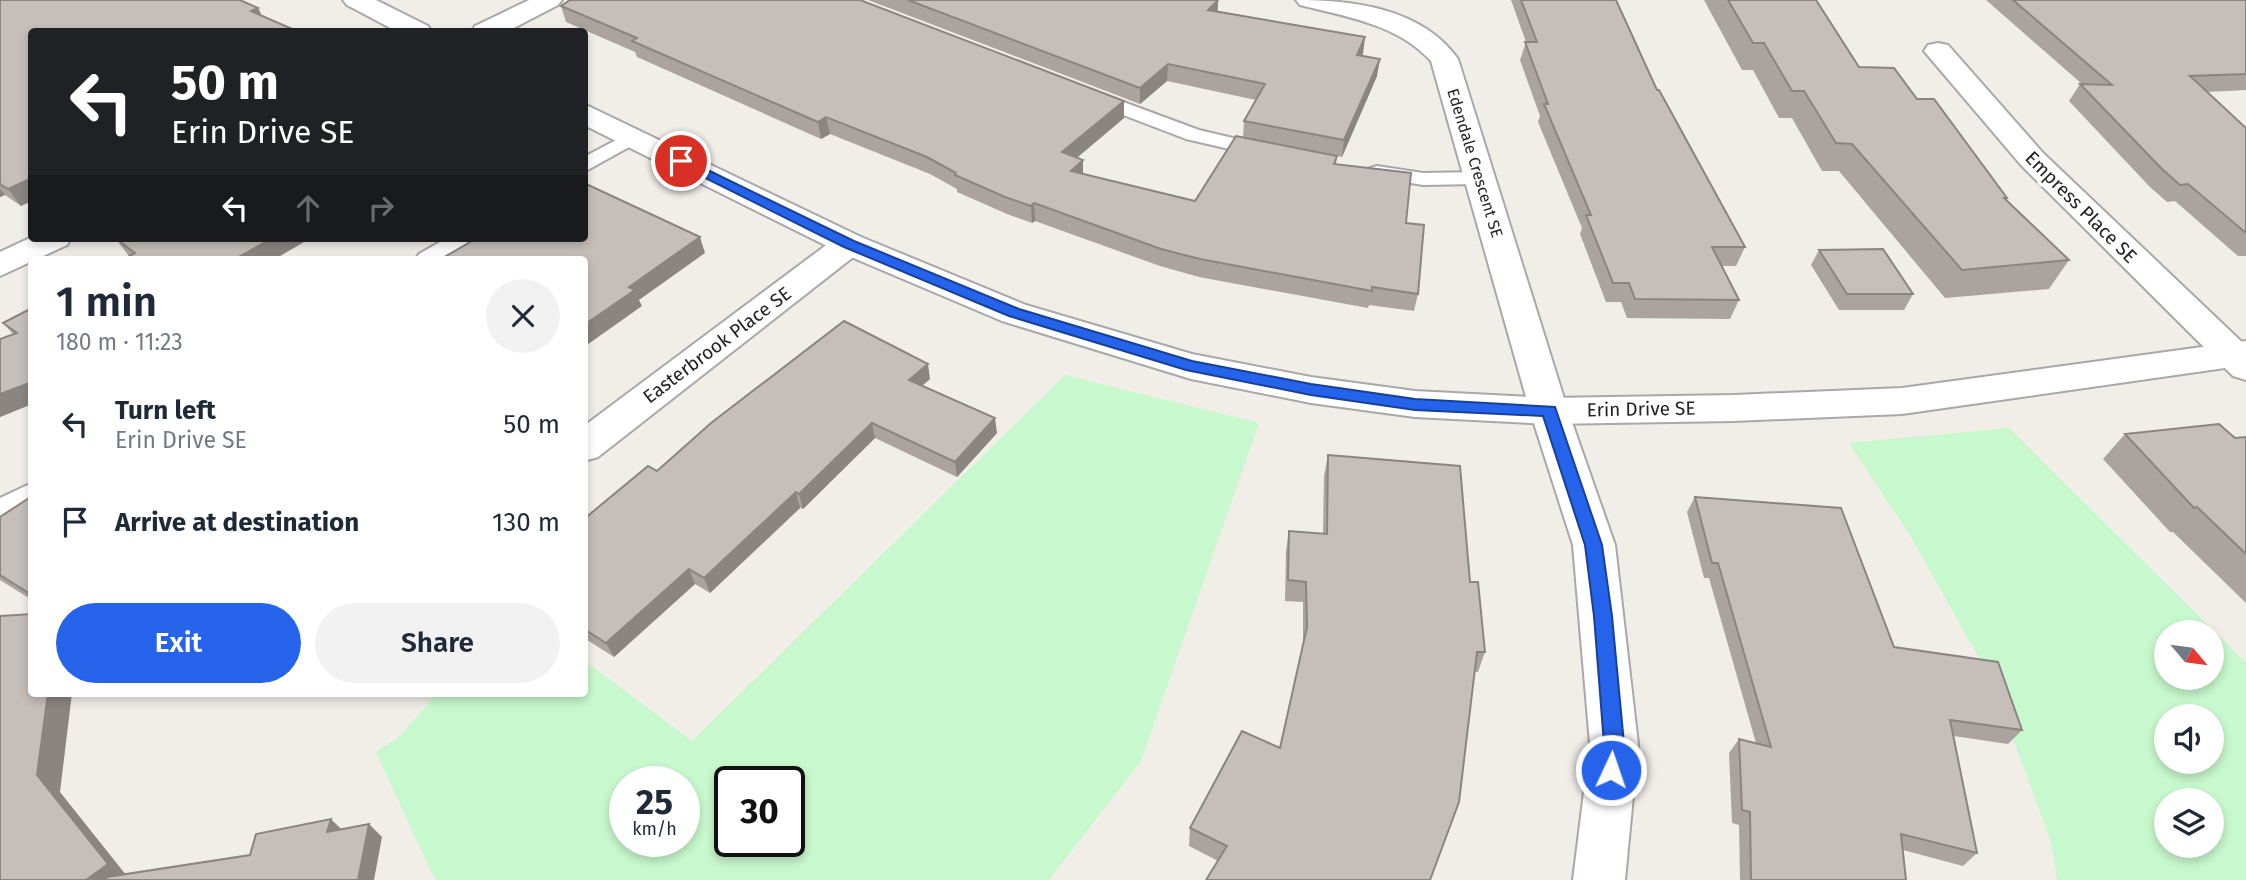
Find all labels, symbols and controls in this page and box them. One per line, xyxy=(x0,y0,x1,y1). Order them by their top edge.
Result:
text: 50 m xyxy=(171,53,279,112)
icon: left xyxy=(56,56,147,147)
street label: Edendale Crescent SE xyxy=(1443,86,1507,240)
text: Erin Drive SE xyxy=(171,113,355,151)
pin xyxy=(651,131,711,191)
icon: arrive xyxy=(662,142,700,180)
street label: Empress Place SE xyxy=(2020,146,2142,268)
icon: left xyxy=(216,189,254,227)
icon: ahead xyxy=(289,189,327,227)
icon: right xyxy=(362,189,400,227)
text: 1 min xyxy=(56,277,157,327)
button: close xyxy=(486,279,560,353)
street label: Easterbrook Place SE xyxy=(638,282,796,408)
text: 180 m · 11:23 xyxy=(56,328,183,356)
text: Turn left xyxy=(115,395,216,426)
street label: Erin Drive SE xyxy=(1586,397,1696,421)
icon: left xyxy=(56,405,94,443)
text: 50 m xyxy=(503,409,560,440)
text: Erin Drive SE xyxy=(115,426,247,454)
icon: arrive xyxy=(56,503,94,541)
text: Arrive at destination xyxy=(115,507,359,538)
text: 130 m xyxy=(492,507,560,538)
button: Exit xyxy=(56,603,301,683)
button: Share xyxy=(315,603,560,683)
north arrow xyxy=(2154,620,2224,690)
map controls xyxy=(2154,620,2224,858)
button: sound xyxy=(2154,704,2224,774)
position arrow xyxy=(1574,733,1648,807)
speed limit sign: 30 xyxy=(714,766,805,857)
text: 25 xyxy=(636,781,673,823)
button: layers xyxy=(2154,788,2224,858)
text: km/h xyxy=(632,818,677,840)

